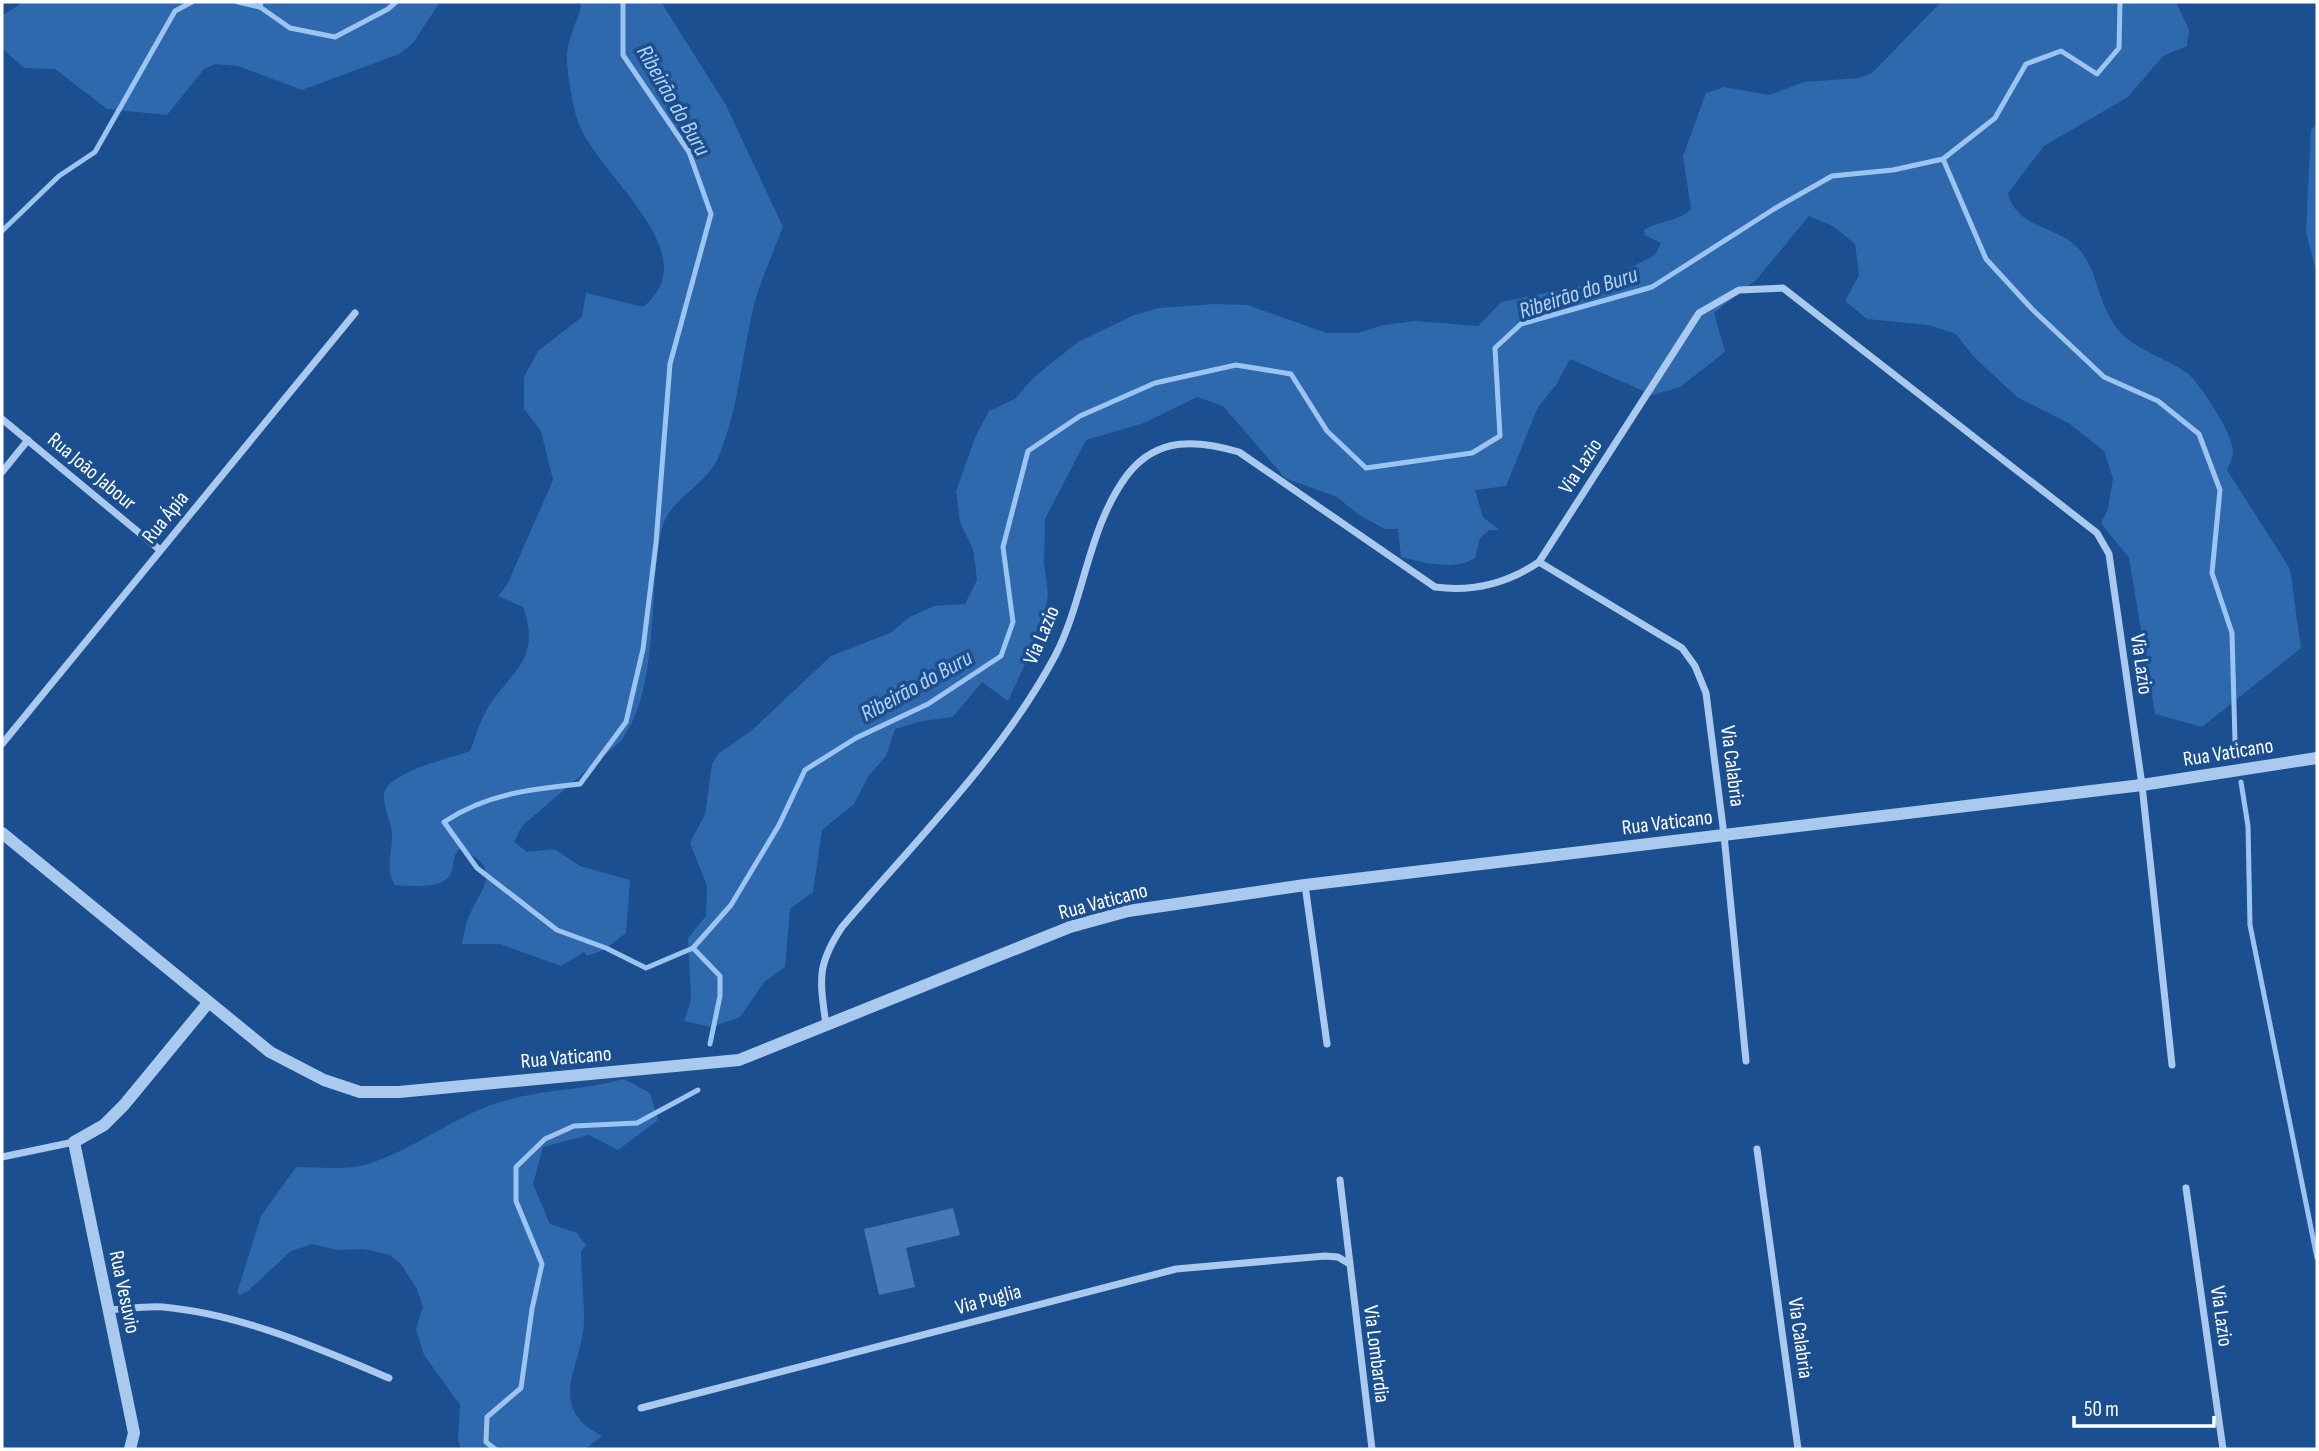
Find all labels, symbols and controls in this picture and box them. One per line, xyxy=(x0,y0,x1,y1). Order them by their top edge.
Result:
water label: Ribeirão do Buru xyxy=(630,40,716,161)
water label: Ribeirão do Buru xyxy=(1515,260,1642,325)
street label: Rua João Jabour xyxy=(42,427,141,516)
street label: Via Lazio xyxy=(1553,434,1607,499)
street label: Rua Ápia xyxy=(137,486,194,548)
street label: Via Lazio xyxy=(1018,602,1065,668)
street label: Via Lazio xyxy=(2125,632,2158,696)
water label: Ribeirão do Buru xyxy=(856,643,978,728)
street label: Via Calabria xyxy=(1715,724,1750,808)
street label: Rua Vaticano xyxy=(2181,733,2275,772)
street label: Rua Vaticano xyxy=(1620,805,1714,840)
street label: Rua Vaticano xyxy=(1056,878,1150,925)
street label: Rua Vaticano xyxy=(520,1041,612,1074)
street label: Rua Vesuvio xyxy=(104,1248,145,1336)
street label: Via Puglia xyxy=(952,1279,1024,1320)
street label: Via Lazio xyxy=(2205,1284,2238,1348)
street label: Via Calabria xyxy=(1782,1296,1819,1380)
street label: Via Lombardia xyxy=(1358,1304,1395,1404)
scale bar xyxy=(2074,1384,2214,1428)
text: 50 m xyxy=(2084,1397,2119,1422)

